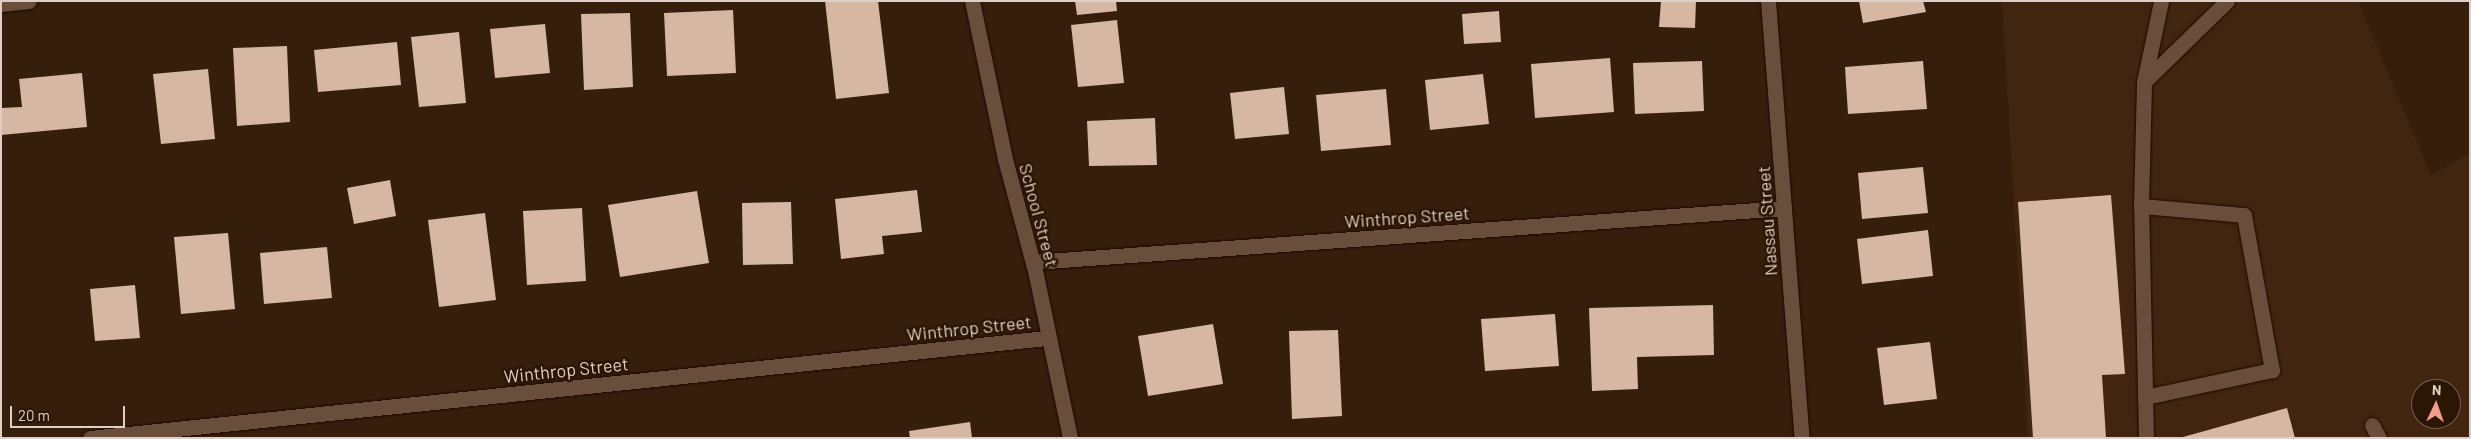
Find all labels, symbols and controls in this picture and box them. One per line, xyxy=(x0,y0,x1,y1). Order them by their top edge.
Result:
street label: School Street xyxy=(1015,161,1063,269)
street label: Nassau Street xyxy=(1752,165,1782,277)
street label: Winthrop Street xyxy=(1344,202,1470,232)
street label: Winthrop Street xyxy=(906,311,1032,345)
street label: Winthrop Street xyxy=(503,353,629,387)
north arrow xyxy=(2411,379,2461,429)
text: N xyxy=(2432,381,2442,398)
scale bar xyxy=(12,396,128,428)
text: 20 m xyxy=(18,406,50,424)

